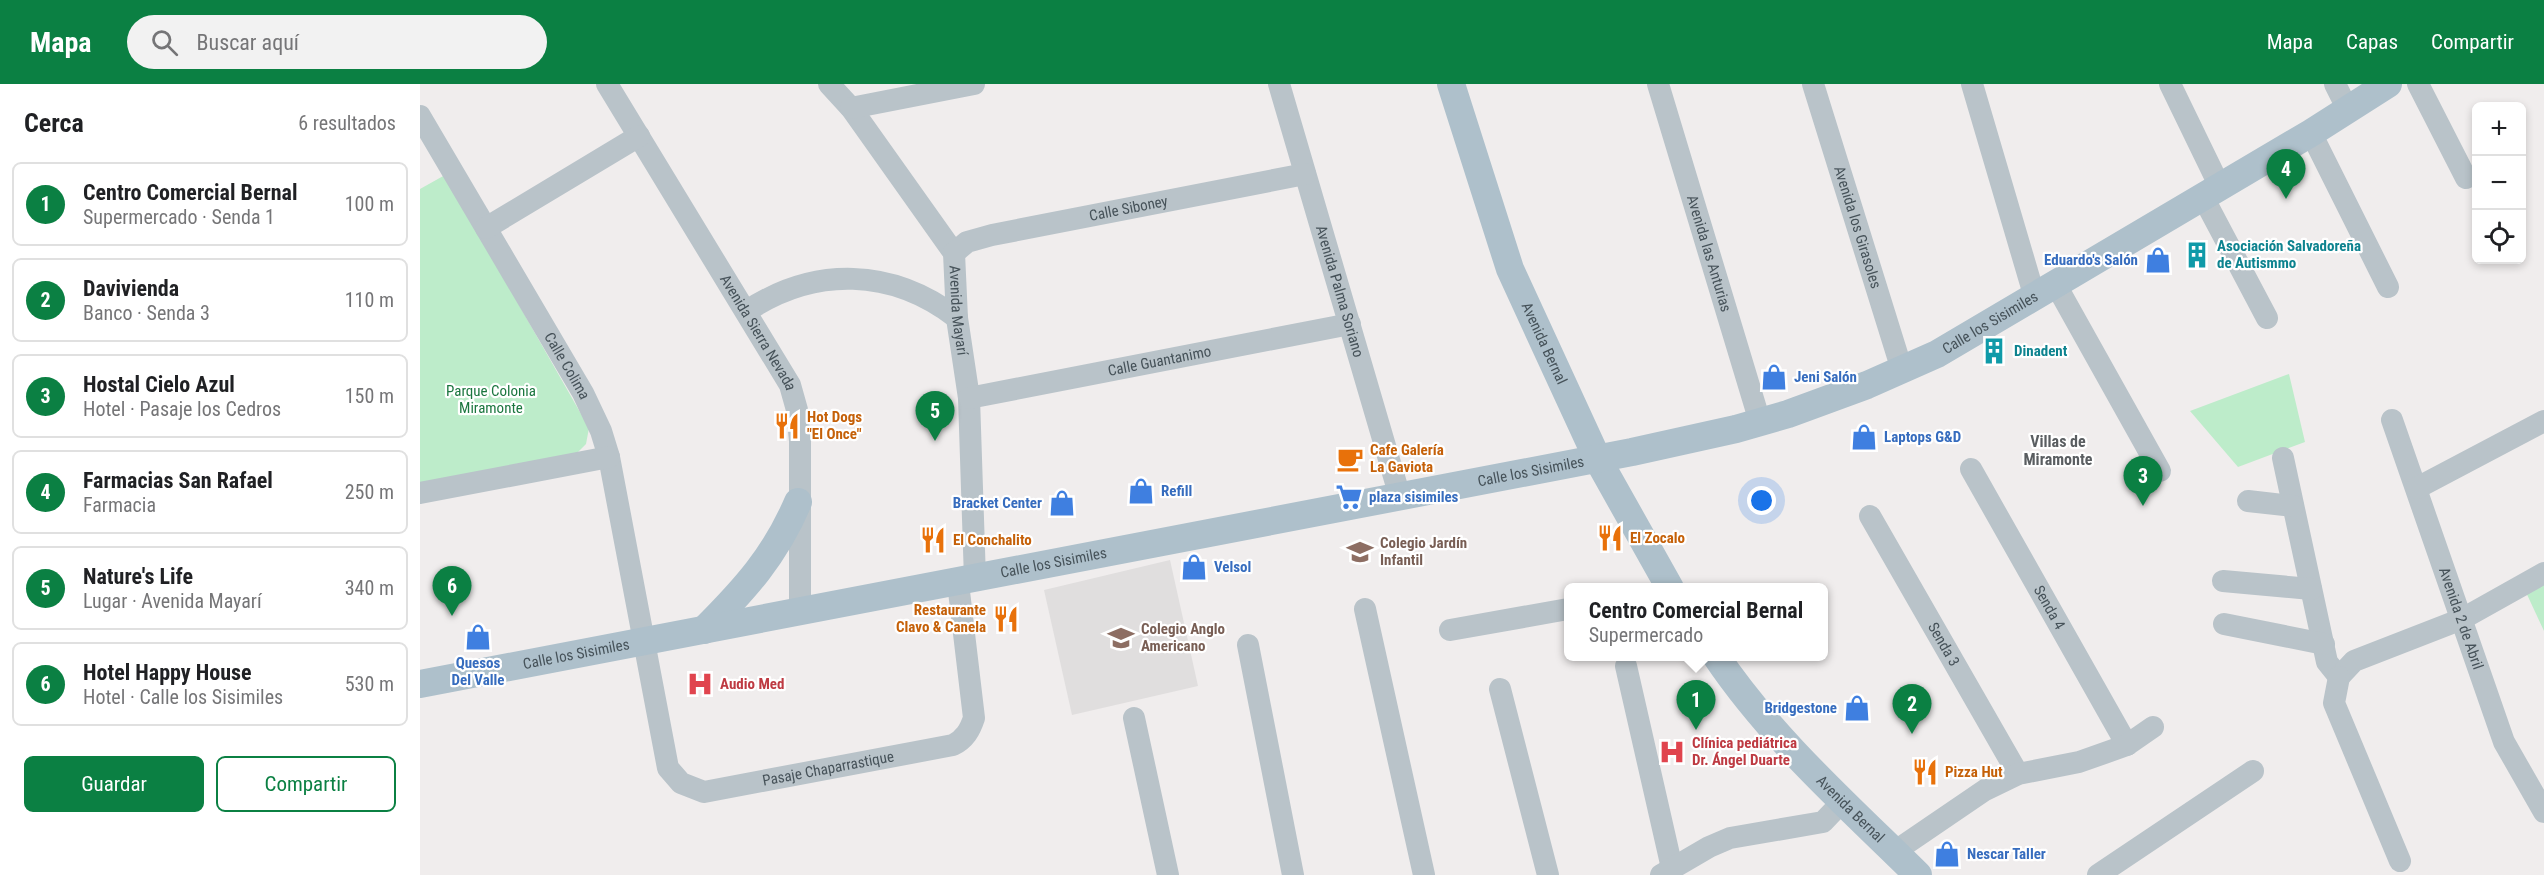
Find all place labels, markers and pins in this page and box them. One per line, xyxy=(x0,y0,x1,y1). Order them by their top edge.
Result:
pin: 4 xyxy=(2266,150,2306,199)
place label: Asociación Salvadoreña de Autismmo xyxy=(2217,237,2361,272)
building icon: Asociación Salvadoreña de Autismmo xyxy=(2182,240,2212,270)
shop icon: Eduardo's Salón xyxy=(2143,245,2173,275)
place label: Eduardo's Salón xyxy=(2044,251,2138,269)
building icon: Dinadent xyxy=(1979,336,2009,366)
place label: Dinadent xyxy=(2014,342,2068,360)
shop icon: Jeni Salón xyxy=(1759,362,1789,392)
place label: Jeni Salón xyxy=(1794,368,1857,386)
pin: 5 xyxy=(916,392,954,441)
place label: Hot Dogs "El Once" xyxy=(807,408,862,443)
restaurant icon: Hot Dogs "El Once" xyxy=(772,411,802,441)
shop icon: Laptops G&D xyxy=(1849,422,1879,452)
place label: Laptops G&D xyxy=(1884,428,1961,446)
place label: Cafe Galería La Gaviota xyxy=(1370,441,1444,476)
cafe icon: Cafe Galería La Gaviota xyxy=(1335,444,1365,474)
pin: 3 xyxy=(2124,456,2162,506)
shop icon: Refill xyxy=(1126,476,1156,506)
place label: Refill xyxy=(1161,482,1192,500)
supermarket icon: plaza sisimiles xyxy=(1334,482,1364,512)
shop icon: Bracket Center xyxy=(1047,488,1077,518)
place label: plaza sisimiles xyxy=(1369,488,1459,506)
place label: Bracket Center xyxy=(953,494,1042,512)
restaurant icon: El Zocalo xyxy=(1595,523,1625,553)
restaurant icon: El Conchalito xyxy=(918,525,948,555)
place label: El Zocalo xyxy=(1630,529,1685,547)
place label: El Conchalito xyxy=(953,531,1032,549)
place label: Colegio Jardín Infantil xyxy=(1380,534,1467,569)
school or university icon: Colegio Jardín Infantil xyxy=(1345,537,1375,567)
shop icon: Velsol xyxy=(1179,552,1209,582)
place label: Velsol xyxy=(1214,558,1251,576)
pin: 6 xyxy=(432,566,471,616)
place label: Restaurante Clavo & Canela xyxy=(896,601,986,636)
restaurant icon: Restaurante Clavo & Canela xyxy=(991,604,1021,634)
place label: Colegio Anglo Americano xyxy=(1141,620,1225,655)
shop icon: Quesos Del Valle xyxy=(463,622,493,652)
school or university icon: Colegio Anglo Americano xyxy=(1106,623,1136,653)
place label: Quesos Del Valle xyxy=(451,654,505,689)
hospital icon: Audio Med xyxy=(685,669,715,699)
place label: Audio Med xyxy=(720,675,784,693)
pin: 1 xyxy=(1676,680,1716,730)
pin: 2 xyxy=(1892,684,1932,734)
shop icon: Bridgestone xyxy=(1842,693,1872,723)
place label: Bridgestone xyxy=(1764,699,1837,717)
place label: Clínica pediátrica Dr. Ángel Duarte xyxy=(1692,734,1797,769)
hospital icon: Clínica pediátrica Dr. Ángel Duarte xyxy=(1657,737,1687,767)
restaurant icon: Pizza Hut xyxy=(1910,757,1940,787)
place label: Pizza Hut xyxy=(1945,763,2003,781)
shop icon: Nescar Taller xyxy=(1932,839,1962,869)
place label: Nescar Taller xyxy=(1967,845,2046,863)

